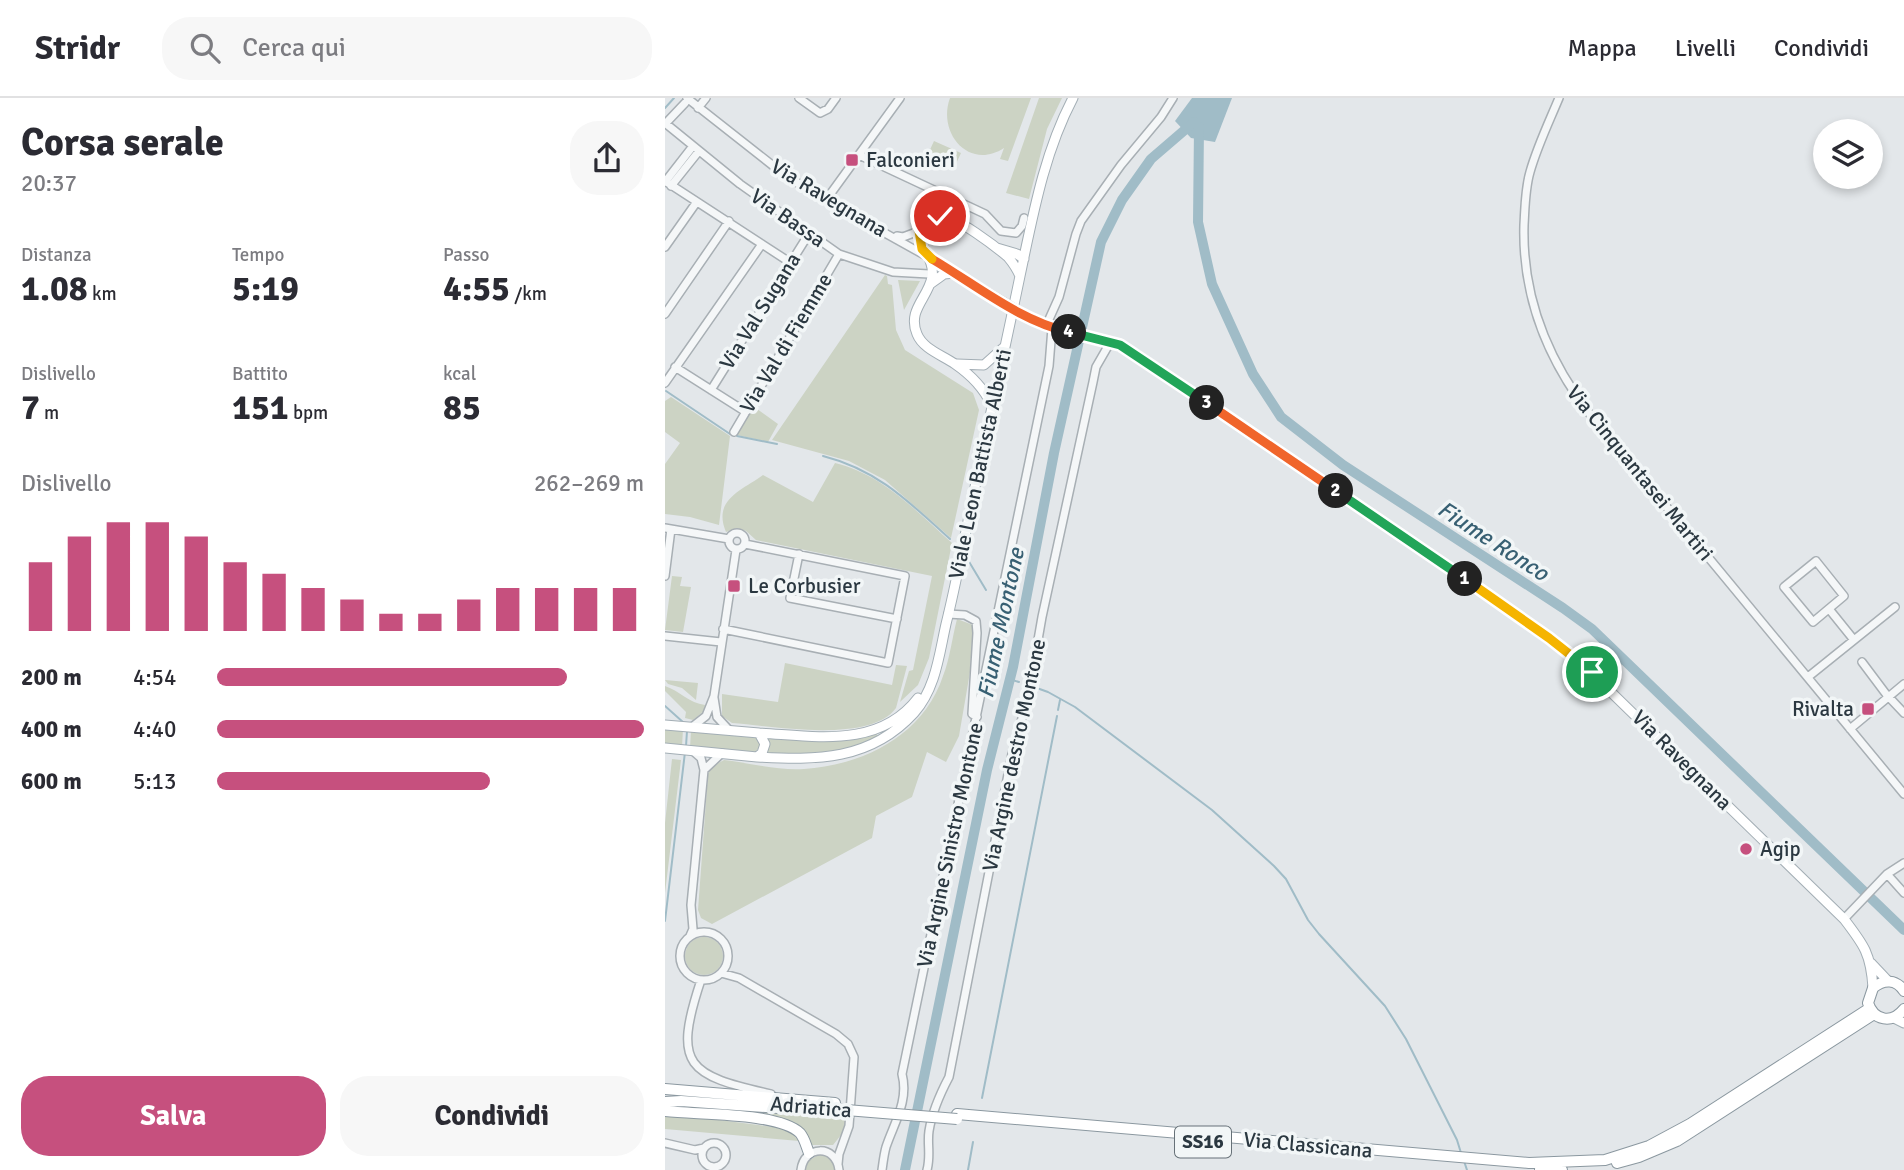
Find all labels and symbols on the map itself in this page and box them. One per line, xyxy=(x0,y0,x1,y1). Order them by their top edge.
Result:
place label: Falconieri xyxy=(866,147,955,173)
marker: Falconieri xyxy=(844,152,860,168)
street label: Via Ravegnana xyxy=(766,153,892,243)
street label: Via Bassa xyxy=(746,183,830,253)
pin xyxy=(910,186,970,246)
street label: Via Val Sugana xyxy=(714,248,806,374)
street label: Via Val di Fiemme xyxy=(734,269,838,417)
pin: 4 xyxy=(1051,314,1087,350)
street label: Viale Leon Battista Alberti xyxy=(943,347,1017,581)
street label: Via Cinquantasei Martiri xyxy=(1561,380,1719,566)
pin: 3 xyxy=(1189,386,1225,420)
pin: 2 xyxy=(1319,474,1353,508)
water label: Fiume Ronco xyxy=(1432,494,1555,588)
water label: Fiume Montone xyxy=(971,544,1031,701)
pin: 1 xyxy=(1447,561,1483,596)
place label: Le Corbusier xyxy=(748,573,861,599)
marker: Le Corbusier xyxy=(726,578,742,594)
street label: Via Argine destro Montone xyxy=(977,636,1051,874)
pin xyxy=(1562,642,1622,702)
place label: Rivalta xyxy=(1792,696,1854,722)
marker: Rivalta xyxy=(1860,701,1876,717)
street label: Via Ravegnana xyxy=(1627,705,1737,815)
street label: Via Argine Sinistro Montone xyxy=(911,720,989,970)
place label: Agip xyxy=(1760,836,1801,862)
marker: Agip xyxy=(1738,841,1754,857)
street label: Adriatica xyxy=(769,1090,853,1124)
road number: SS16 xyxy=(1175,1126,1231,1158)
street label: Via Classicana xyxy=(1242,1126,1374,1164)

